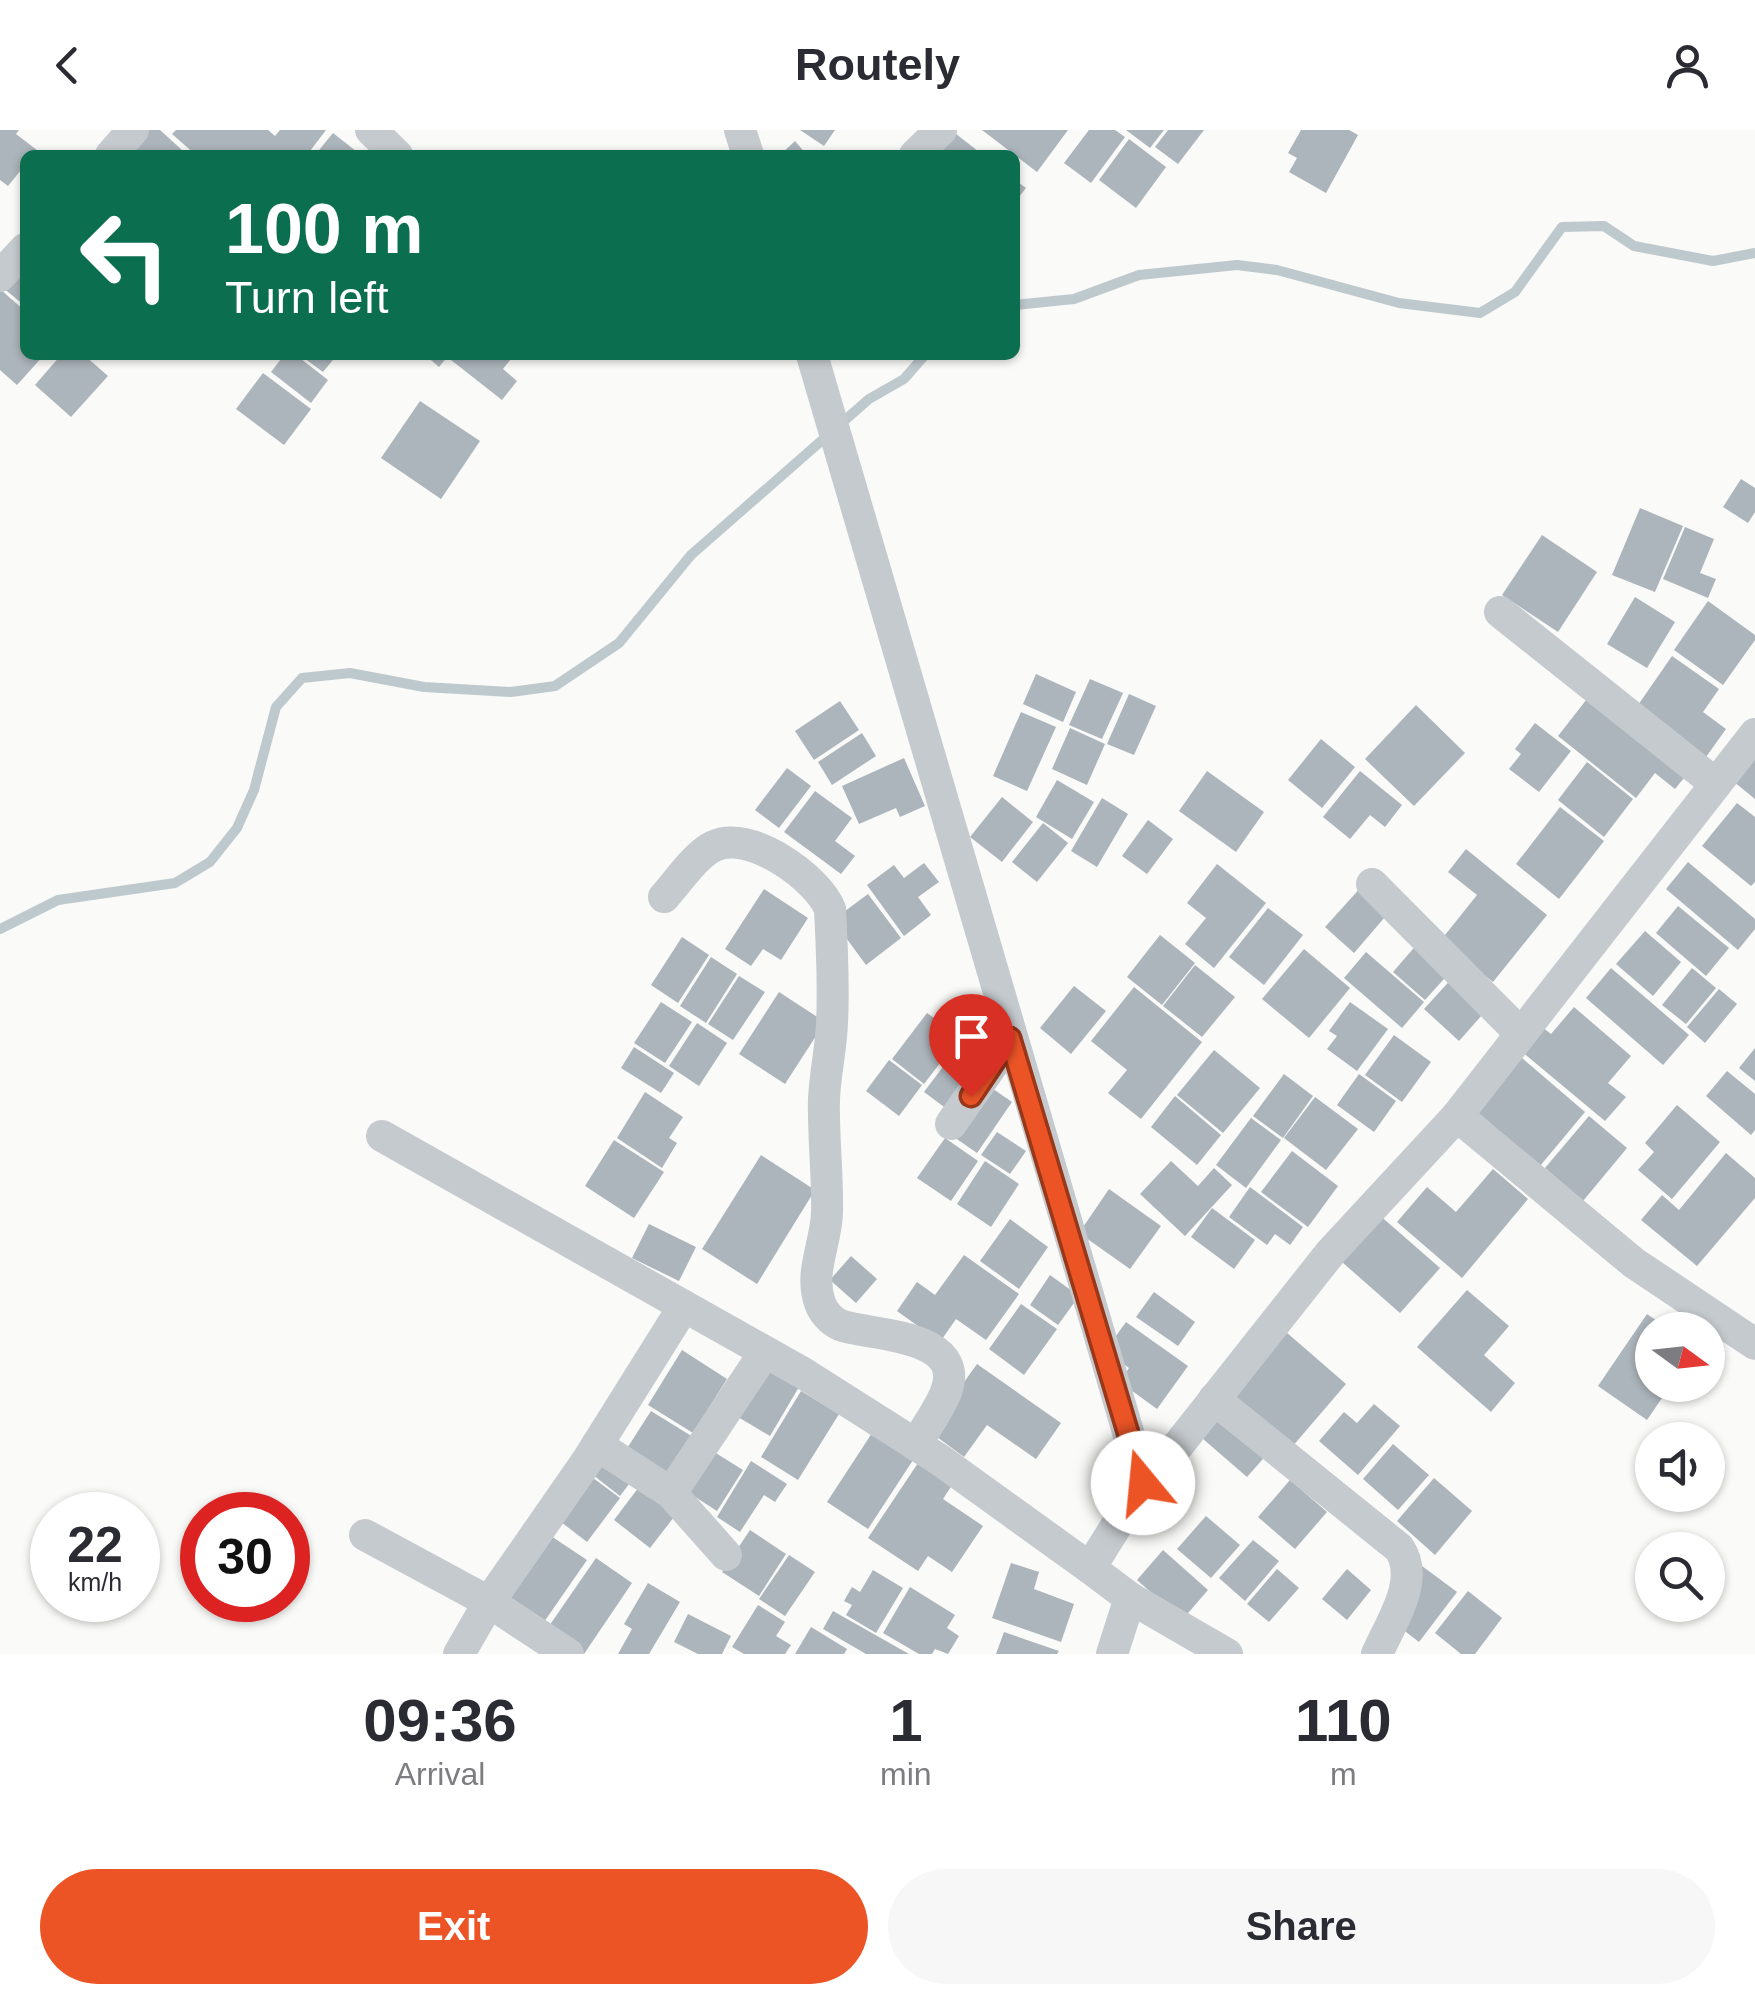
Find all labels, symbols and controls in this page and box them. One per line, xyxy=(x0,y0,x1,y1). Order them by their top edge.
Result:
icon: back xyxy=(40,38,95,93)
icon: person xyxy=(1660,38,1715,93)
text: Routely xyxy=(795,39,960,90)
icon: left xyxy=(60,190,190,320)
text: 100 m xyxy=(225,190,423,268)
text: Turn left xyxy=(225,272,388,323)
pin xyxy=(929,994,1014,1097)
icon: arrive xyxy=(944,1009,999,1064)
north arrow xyxy=(1635,1312,1725,1402)
map controls xyxy=(1635,1312,1725,1622)
button: sound xyxy=(1635,1422,1725,1512)
position arrow xyxy=(1091,1431,1195,1535)
speed limit sign: 30 xyxy=(180,1492,310,1622)
text: 22 xyxy=(67,1517,123,1573)
button: search xyxy=(1635,1532,1725,1622)
text: km/h xyxy=(68,1568,122,1596)
text: 09:36 xyxy=(363,1687,517,1754)
text: 1 xyxy=(889,1687,923,1754)
text: 110 xyxy=(1295,1687,1392,1754)
text: Arrival xyxy=(395,1756,485,1792)
text: min xyxy=(880,1756,932,1792)
text: m xyxy=(1330,1756,1357,1792)
button: Exit xyxy=(40,1869,868,1984)
button: Share xyxy=(888,1869,1715,1984)

